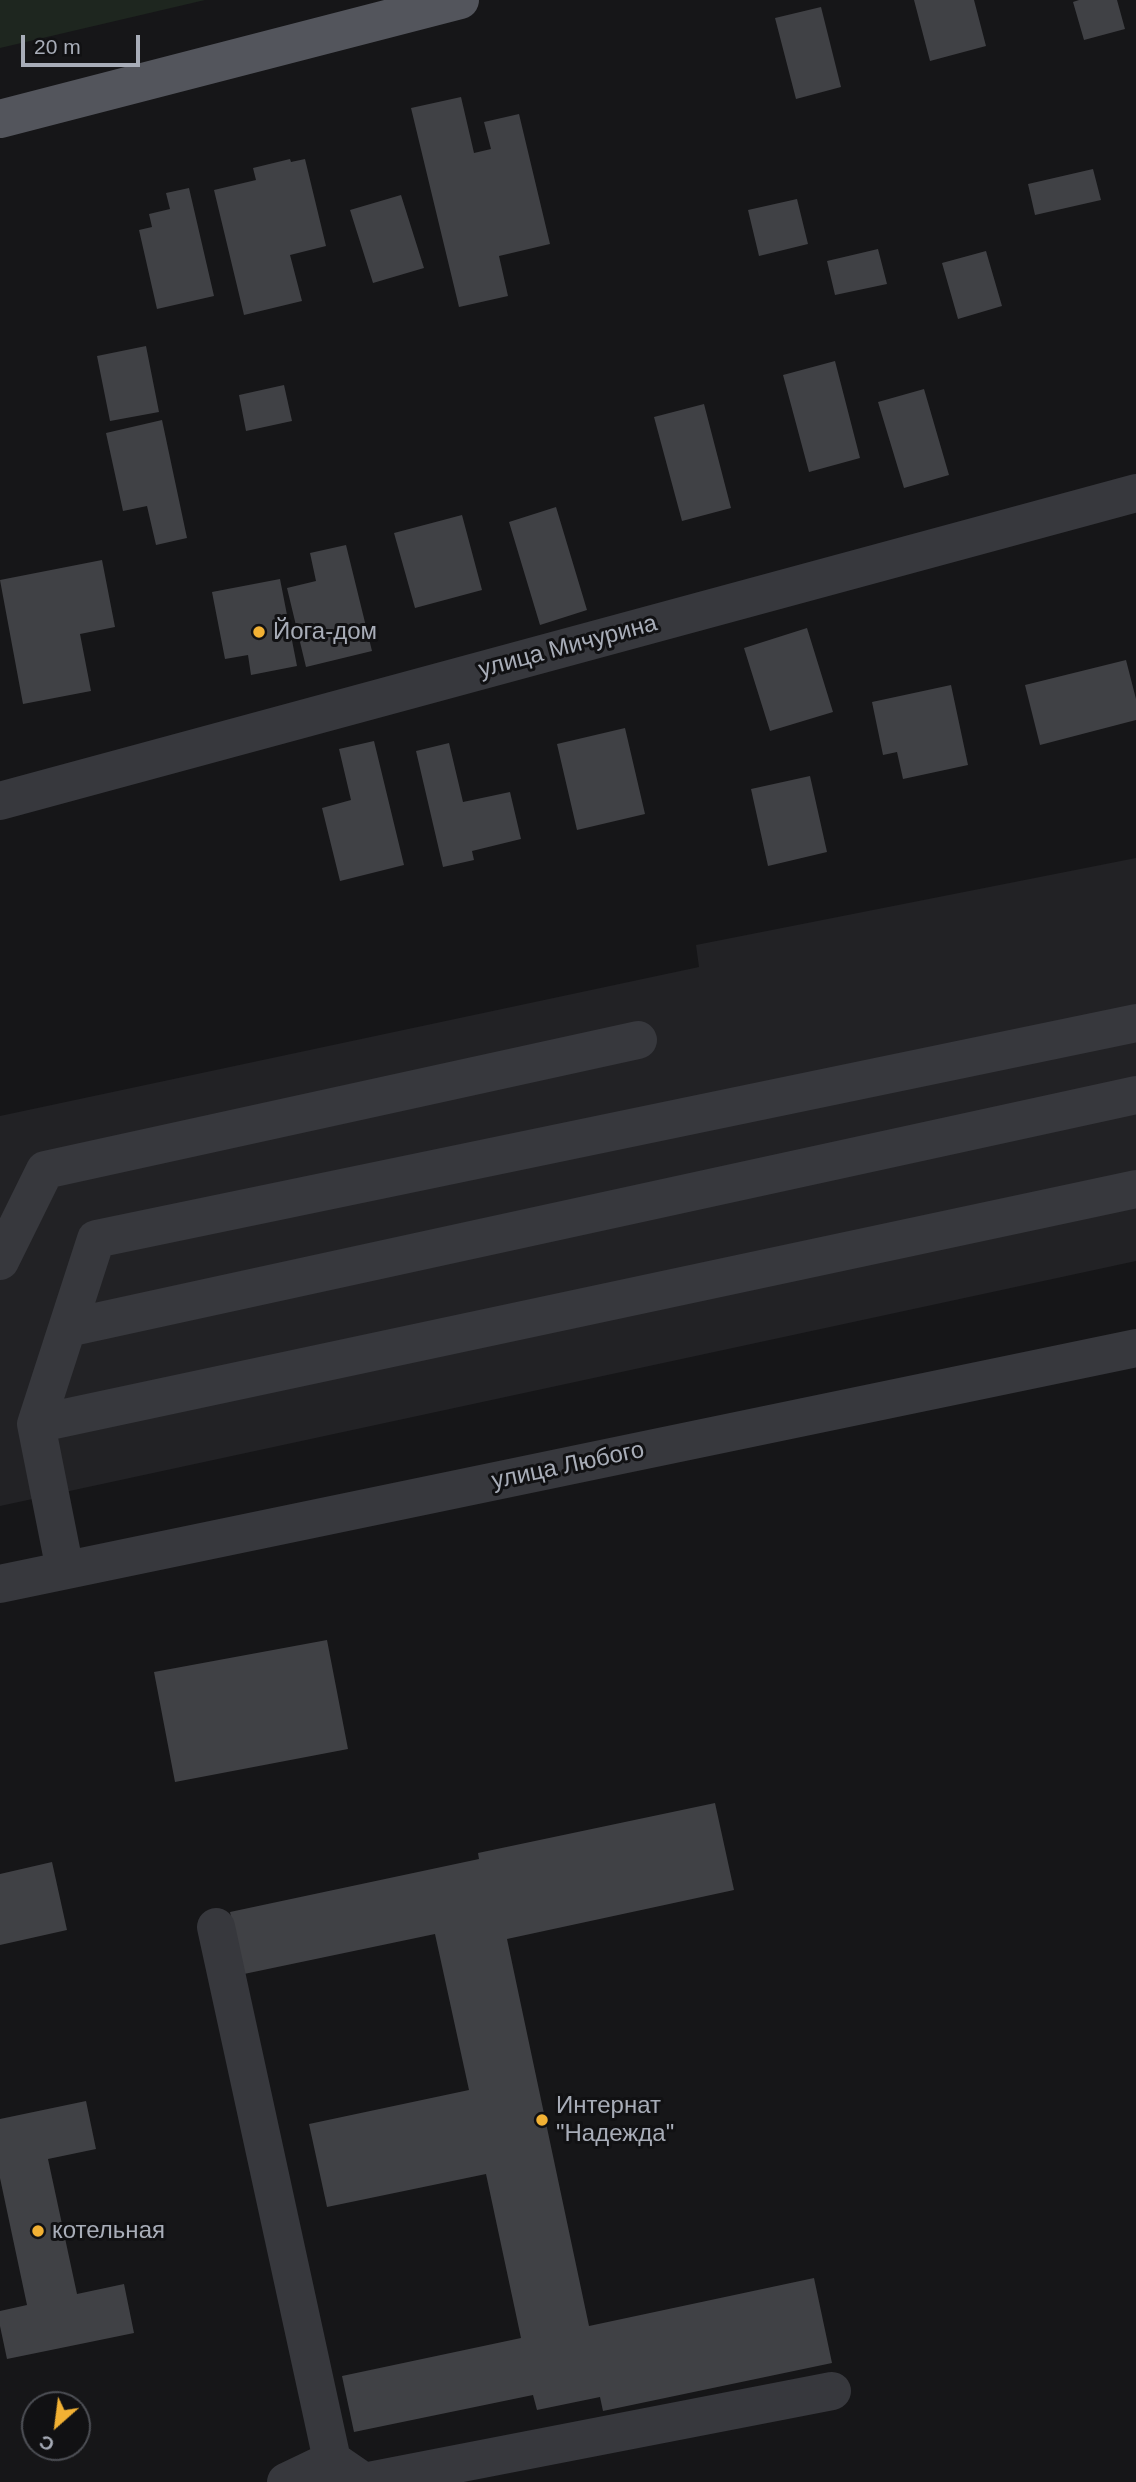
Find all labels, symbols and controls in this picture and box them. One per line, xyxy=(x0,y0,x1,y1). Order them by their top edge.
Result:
scale bar xyxy=(24,21,144,65)
text: 20 m xyxy=(34,35,81,58)
street label: улица Мичурина xyxy=(476,609,660,685)
place label: Йога-дом xyxy=(273,618,377,646)
marker: Йога-дом xyxy=(251,624,267,640)
street label: улица Любого xyxy=(489,1436,647,1496)
place label: Интернат "Надежда" xyxy=(556,2092,674,2148)
marker: Интернат "Надежда" xyxy=(534,2112,550,2128)
place label: котельная xyxy=(52,2217,165,2245)
marker: котельная xyxy=(30,2223,46,2239)
north arrow xyxy=(21,2391,91,2461)
text: С xyxy=(36,2431,58,2456)

